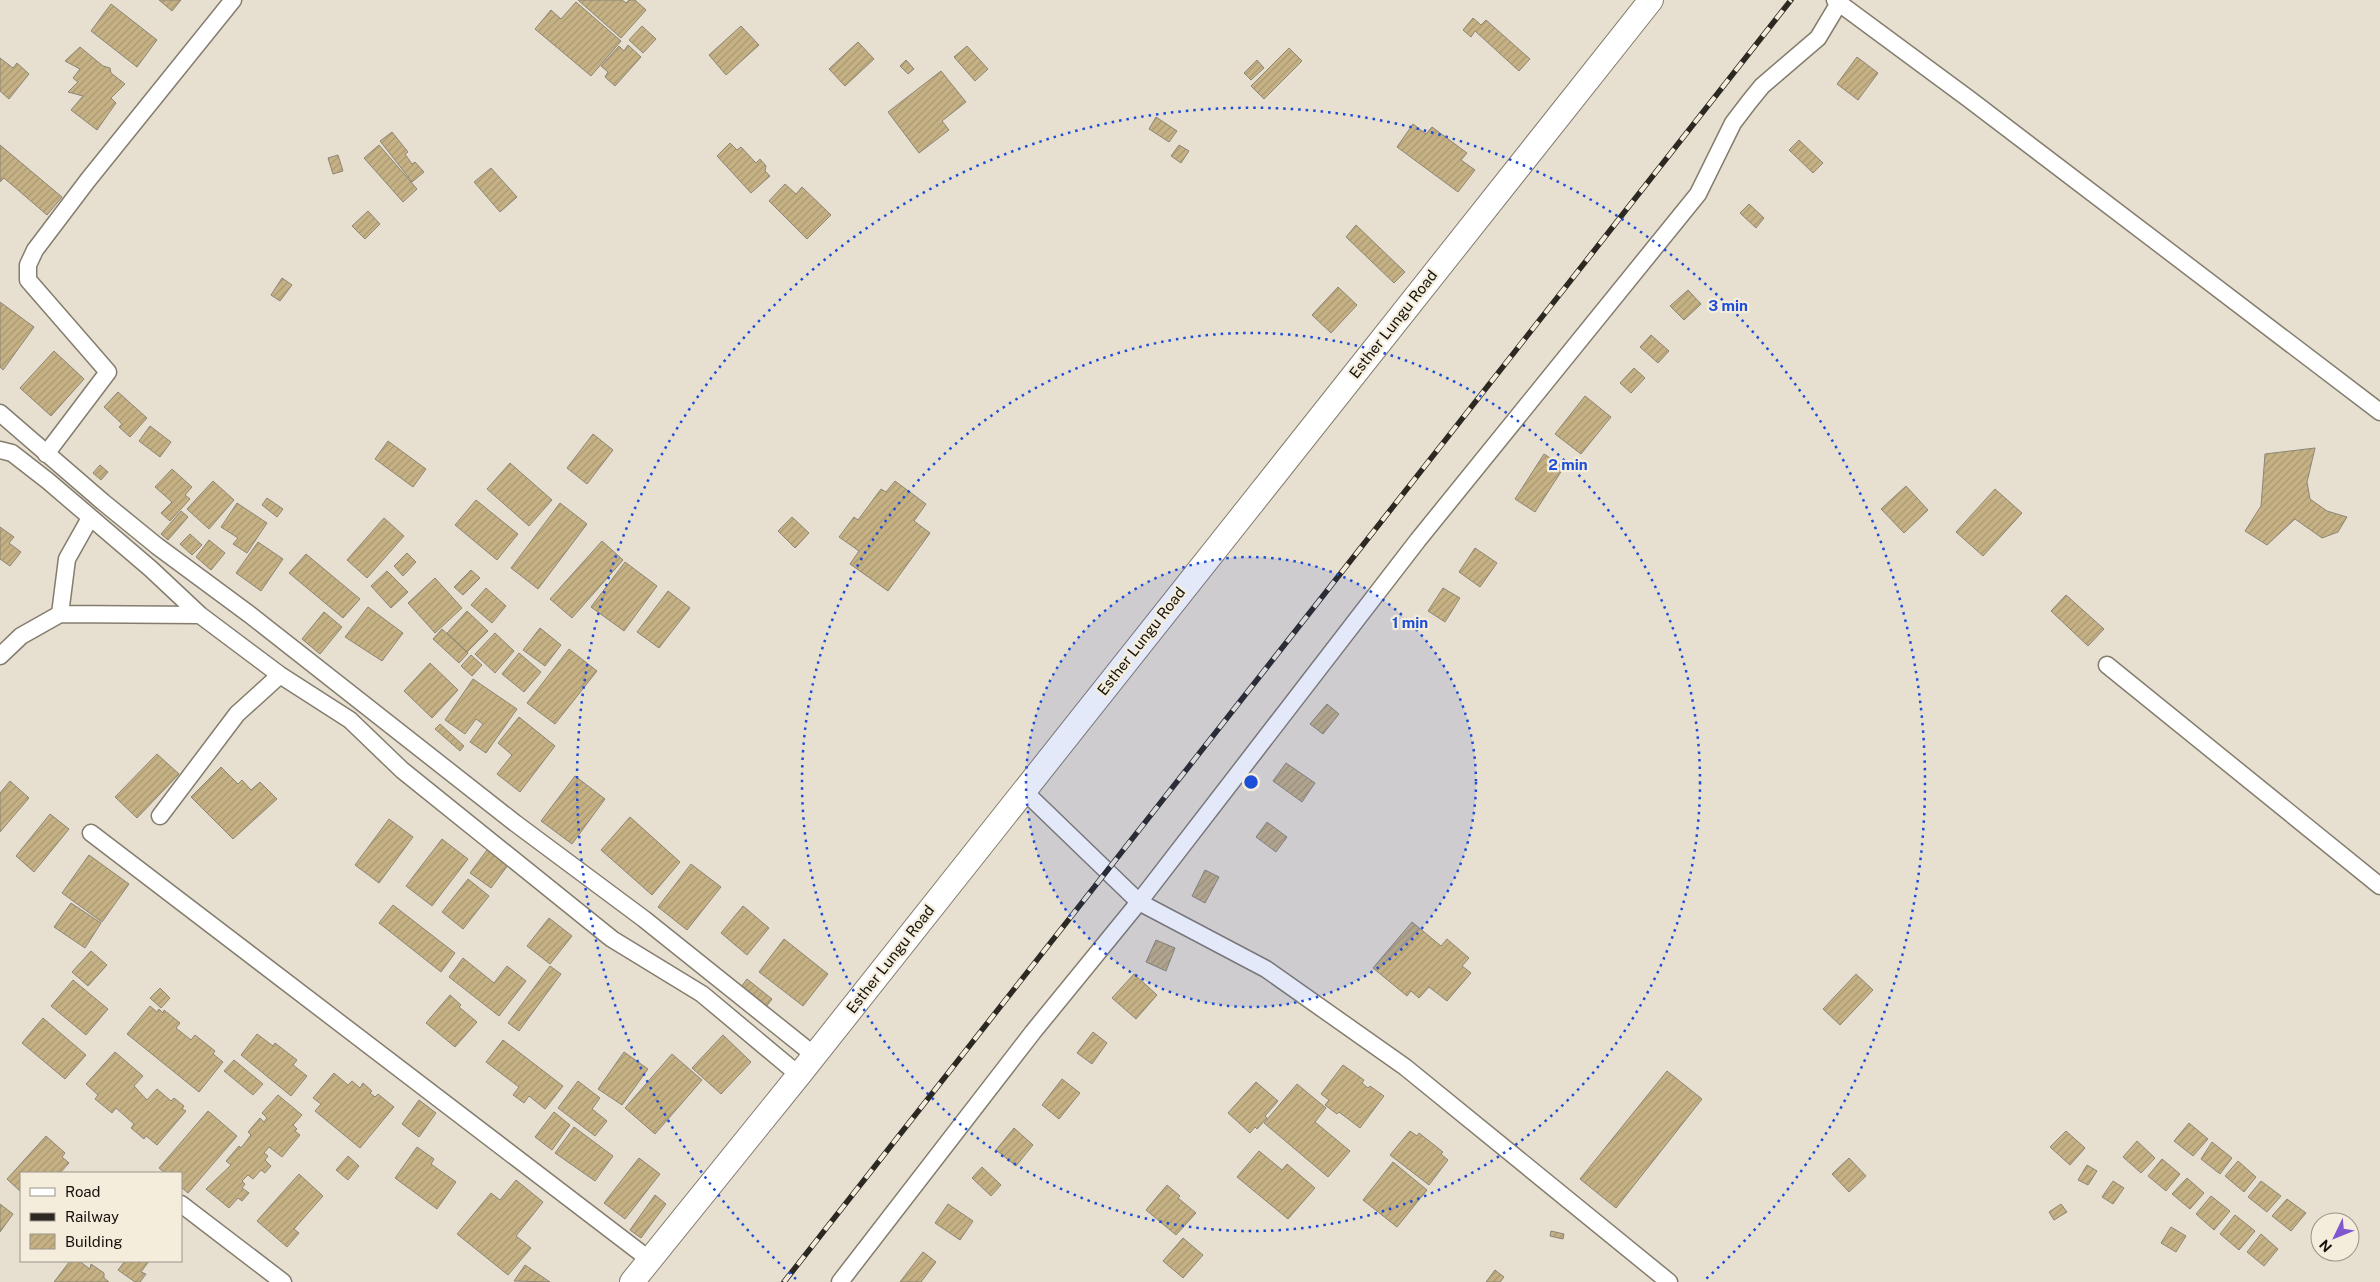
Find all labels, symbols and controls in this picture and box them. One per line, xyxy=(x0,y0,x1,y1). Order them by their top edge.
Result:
street label: Esther Lungu Road xyxy=(1346,267,1440,381)
text: 3 min xyxy=(1708,297,1748,314)
text: 2 min xyxy=(1548,456,1588,473)
street label: Esther Lungu Road xyxy=(1094,584,1188,698)
text: 1 min xyxy=(1392,614,1428,631)
centre of rings xyxy=(1242,773,1260,791)
street label: Esther Lungu Road xyxy=(843,902,937,1016)
legend xyxy=(20,1172,182,1262)
text: Road xyxy=(65,1183,101,1200)
text: Railway xyxy=(65,1208,119,1225)
north arrow xyxy=(2310,1212,2360,1262)
text: Building xyxy=(65,1233,123,1250)
text: N xyxy=(2316,1236,2335,1255)

